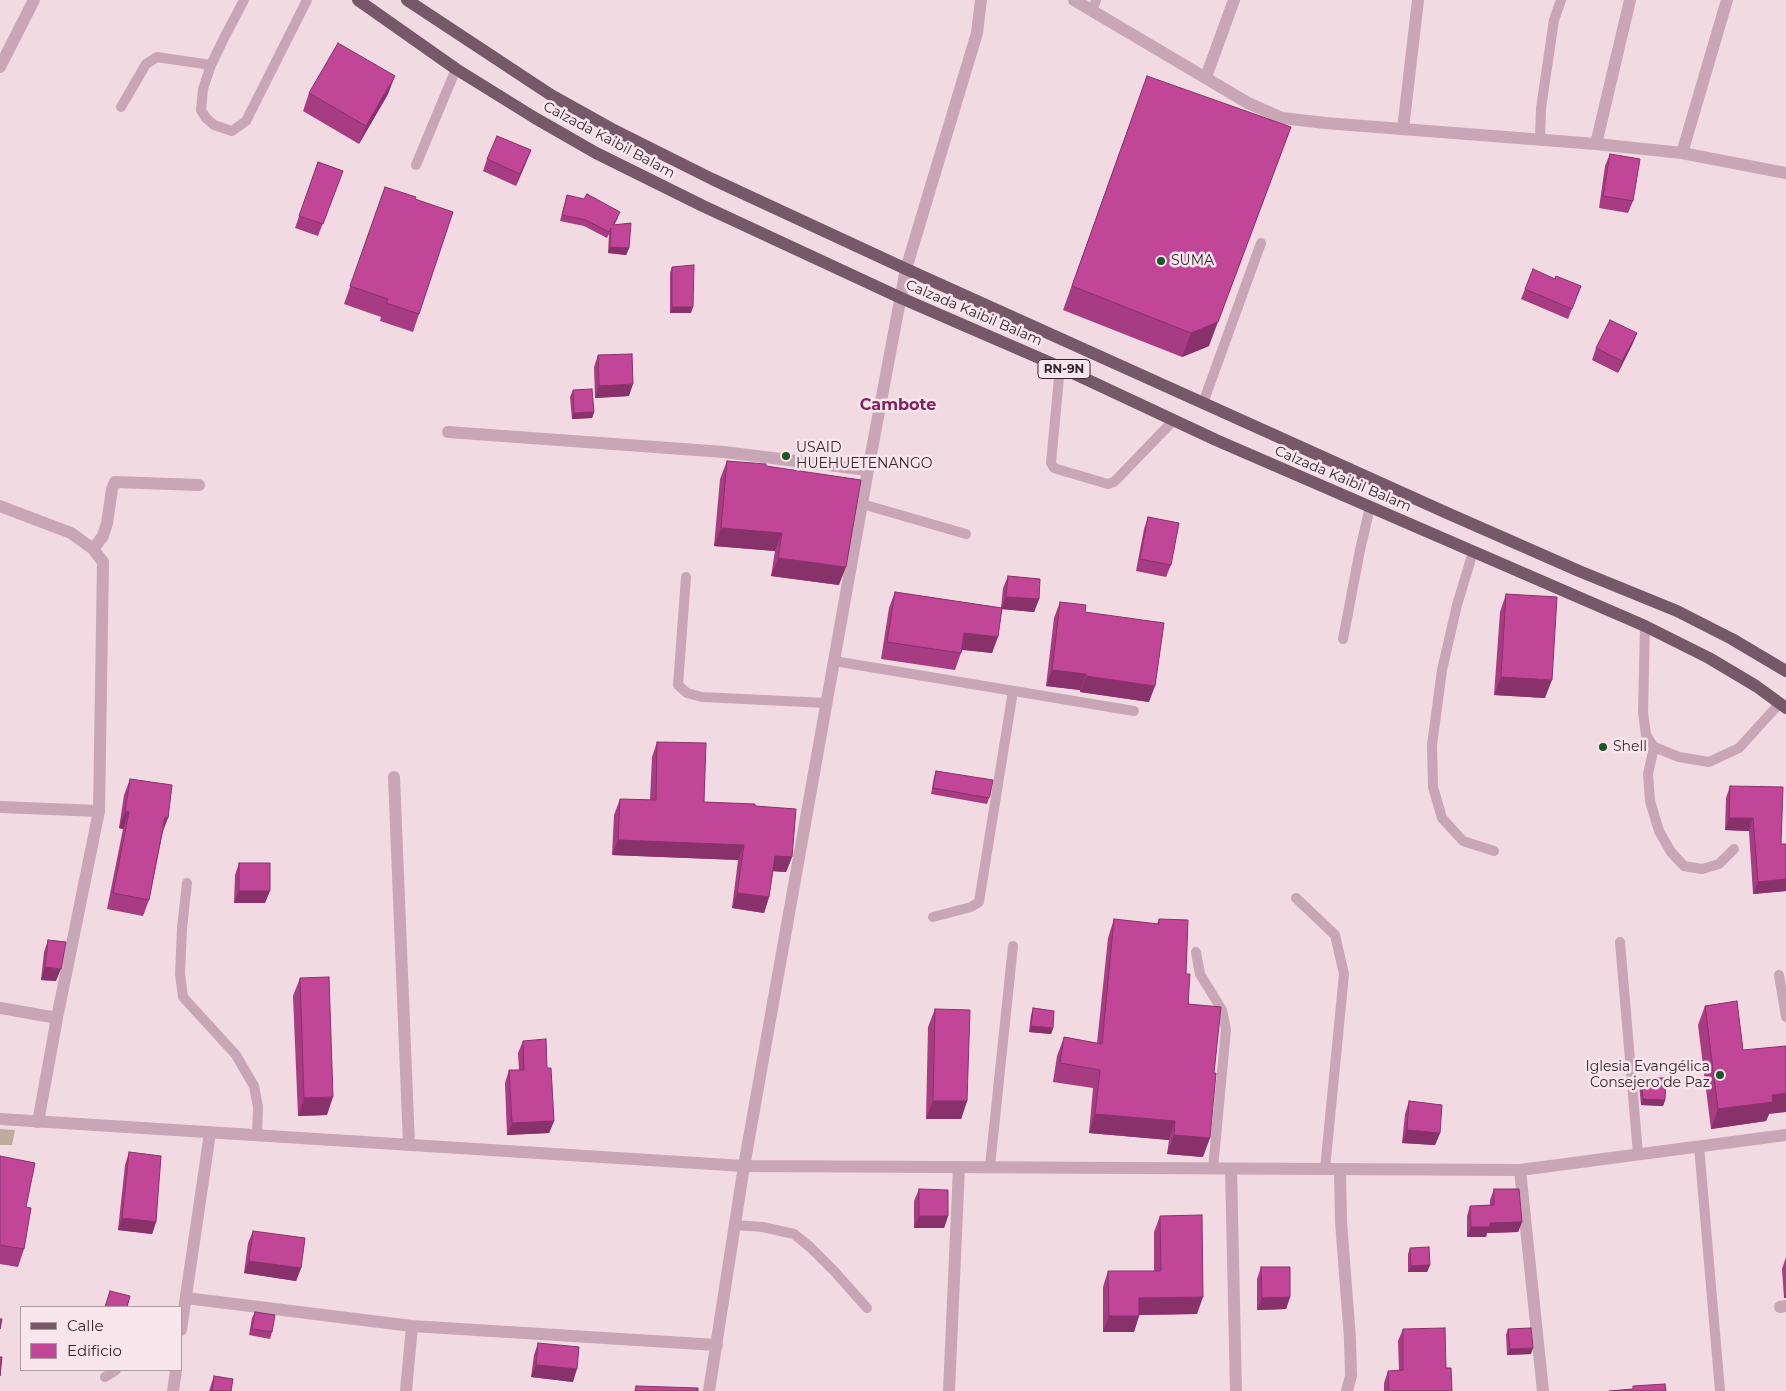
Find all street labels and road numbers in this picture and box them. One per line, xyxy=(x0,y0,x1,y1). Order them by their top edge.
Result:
street label: Calzada Kaibil Balam xyxy=(540,98,678,182)
street label: Calzada Kaibil Balam xyxy=(903,277,1045,349)
road number: RN-9N xyxy=(1038,359,1090,378)
street label: Calzada Kaibil Balam xyxy=(1272,443,1414,515)

